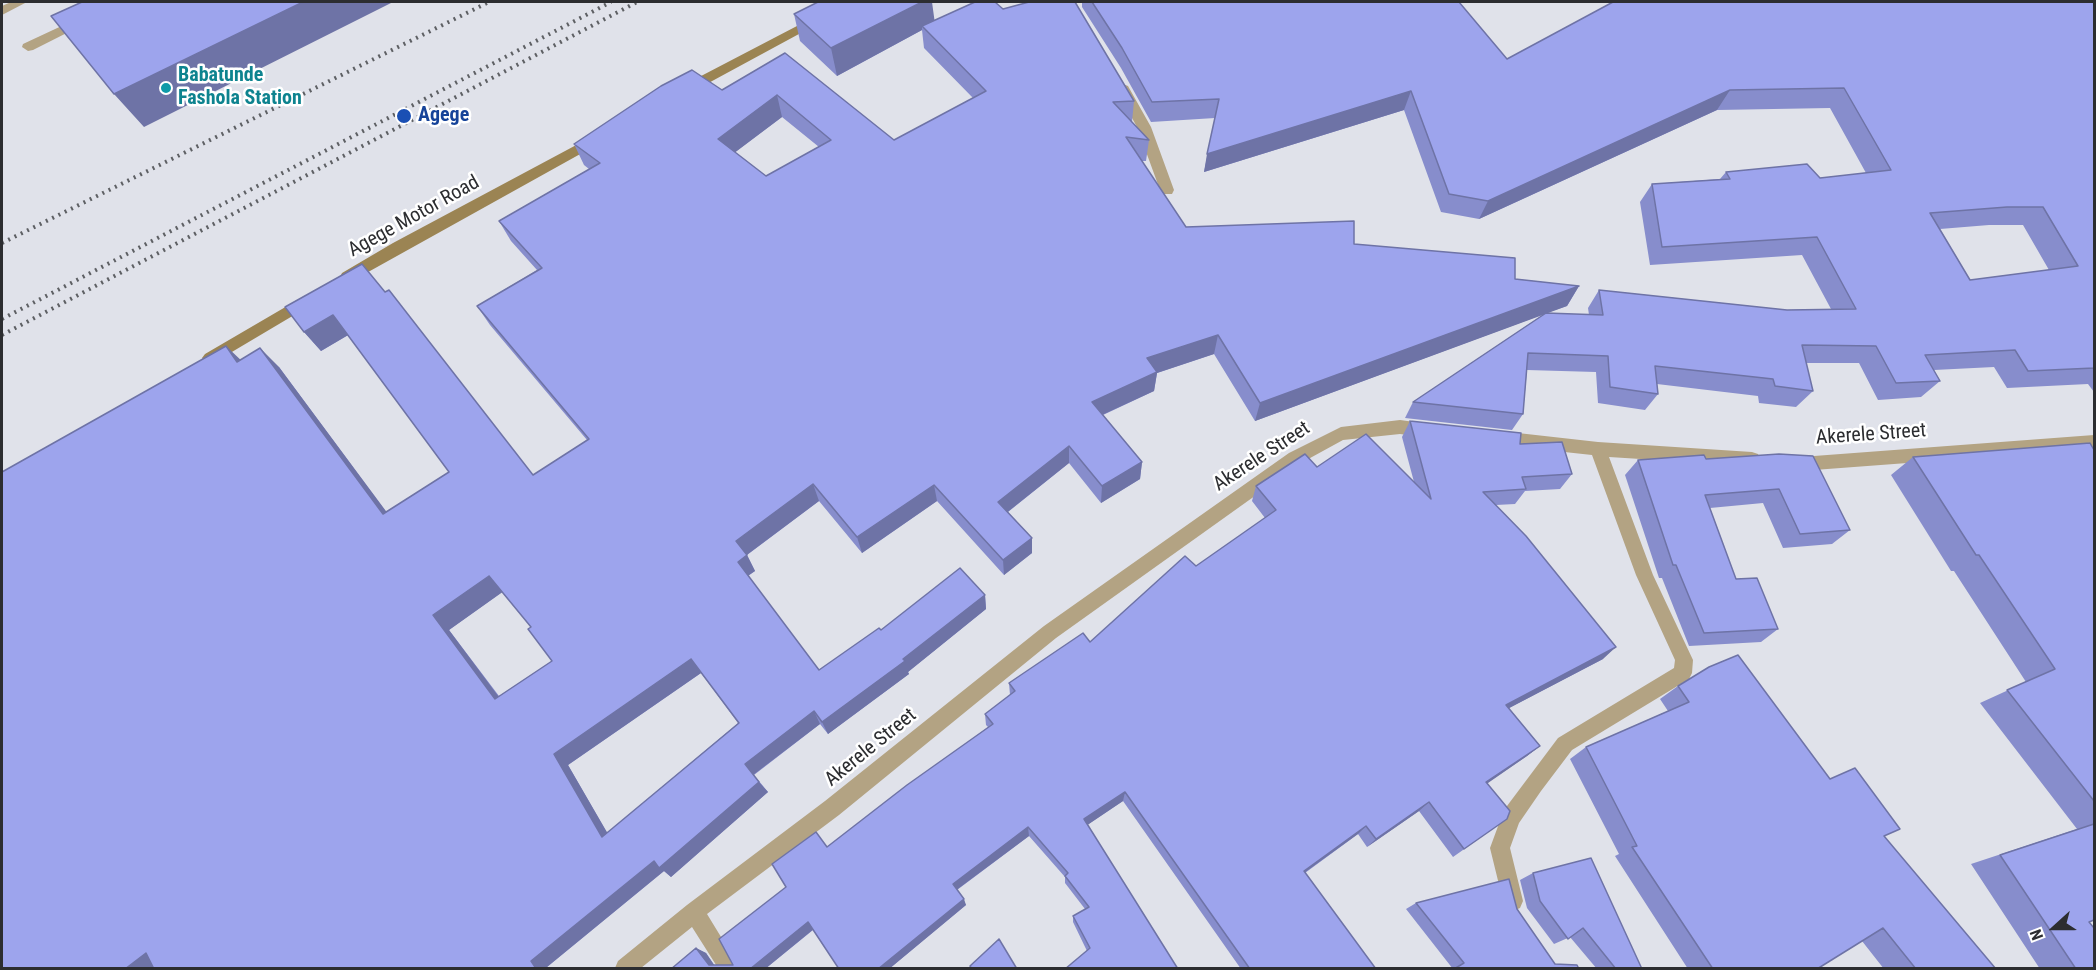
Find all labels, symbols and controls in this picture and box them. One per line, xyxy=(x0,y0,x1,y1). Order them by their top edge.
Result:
place label: Babatunde Fashola Station xyxy=(178,64,302,111)
marker: Babatunde Fashola Station xyxy=(159,81,173,95)
place label: Agege xyxy=(418,104,469,128)
marker: Agege xyxy=(395,107,413,125)
street label: Agege Motor Road xyxy=(344,171,484,263)
street label: Akerele Street xyxy=(1209,417,1315,497)
street label: Akerele Street xyxy=(1815,419,1927,451)
street label: Akerele Street xyxy=(821,704,921,792)
north arrow xyxy=(2024,898,2084,958)
text: N xyxy=(2026,927,2047,943)

